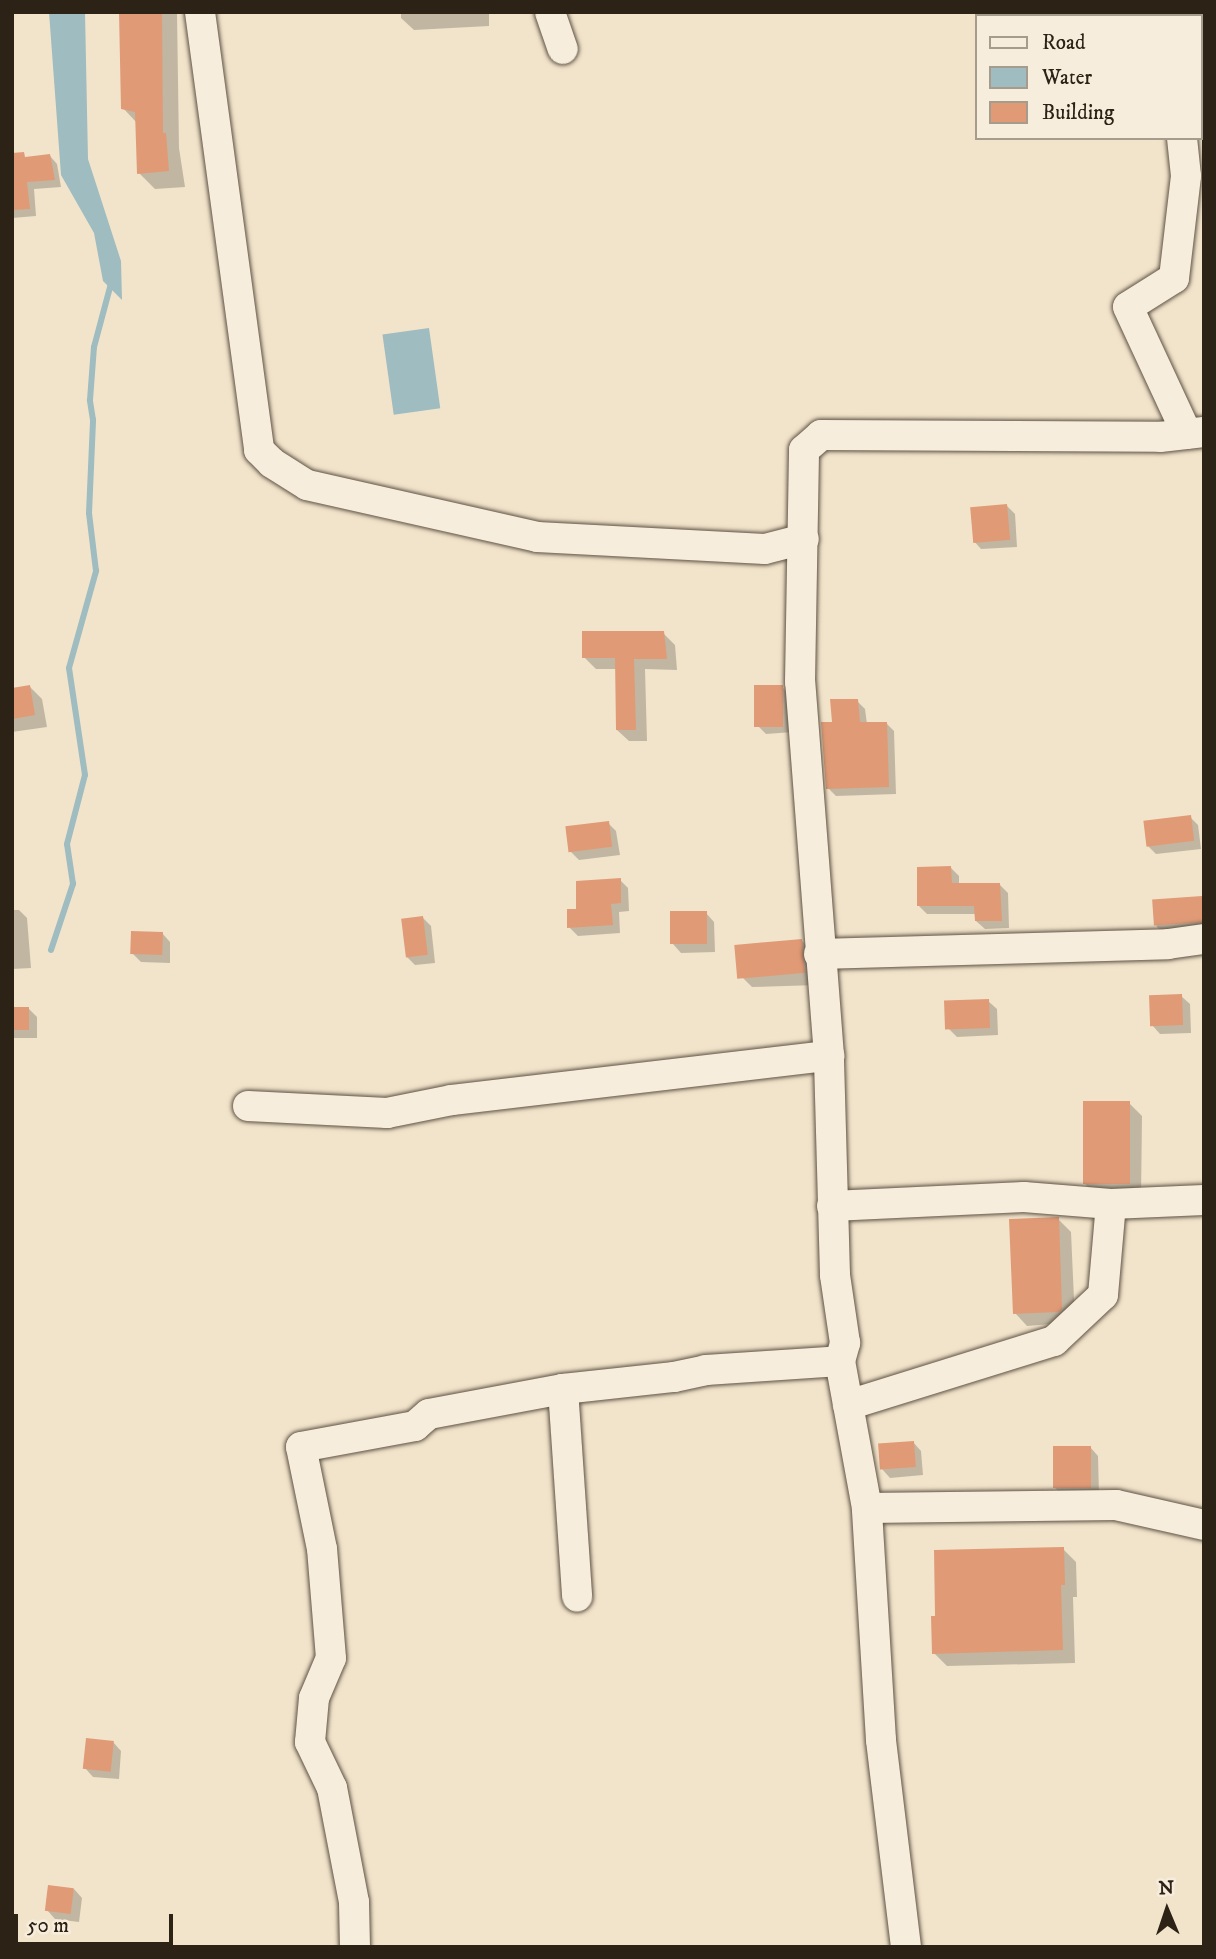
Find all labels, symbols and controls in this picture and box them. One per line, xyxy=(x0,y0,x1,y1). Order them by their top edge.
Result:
legend xyxy=(974,14,1202,140)
text: Road xyxy=(1042,30,1086,56)
text: Water xyxy=(1042,65,1092,91)
text: Building xyxy=(1042,100,1114,126)
north arrow xyxy=(1132,1875,1202,1945)
text: N xyxy=(1158,1877,1174,1900)
scale bar xyxy=(18,1899,177,1943)
text: 50 m xyxy=(27,1913,69,1939)

